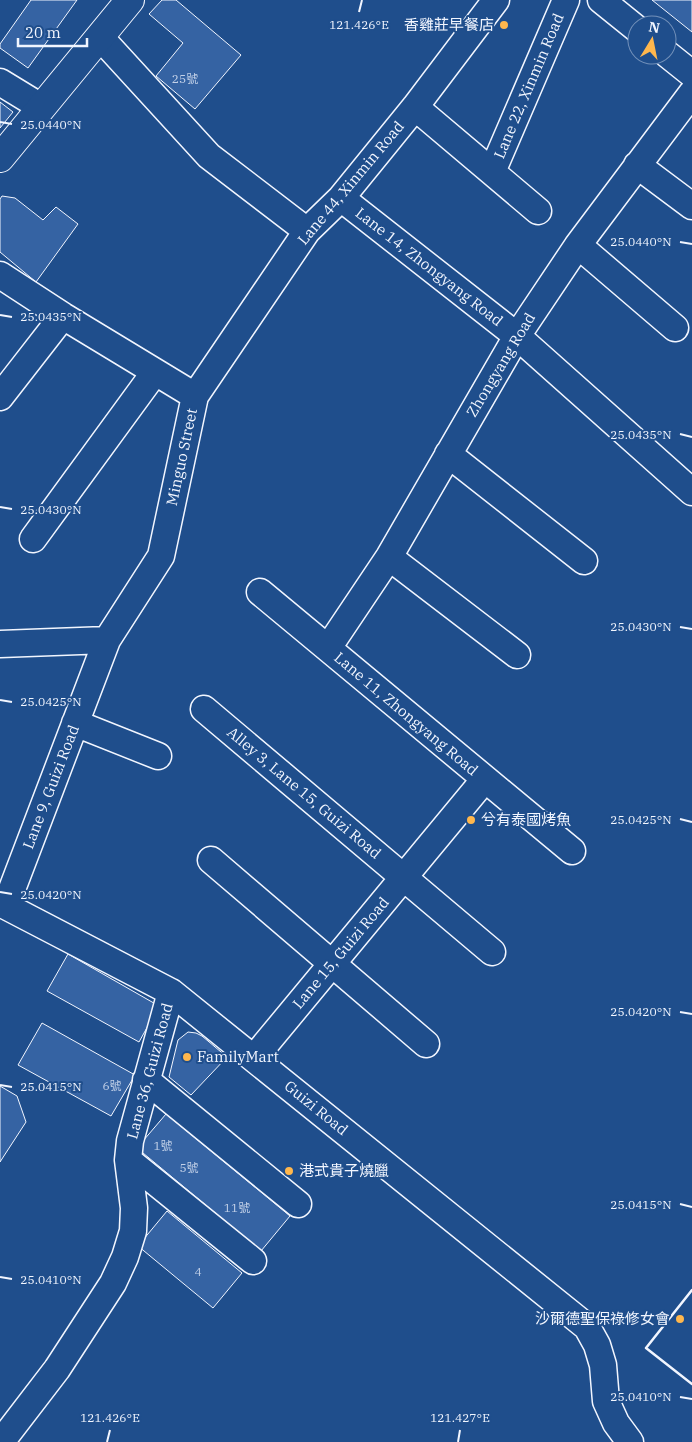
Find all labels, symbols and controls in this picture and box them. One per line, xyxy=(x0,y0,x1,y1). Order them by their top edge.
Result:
street label: Lane 22, Xinmin Road xyxy=(489,10,568,161)
scale bar xyxy=(18,15,86,47)
place label: 香雞莊早餐店 xyxy=(404,15,494,34)
north arrow xyxy=(627,15,677,65)
text: 121.426°E xyxy=(329,17,389,32)
text: N xyxy=(647,17,661,37)
marker: 香雞莊早餐店 xyxy=(498,19,510,31)
text: 20 m xyxy=(25,23,61,42)
house number: 25號 xyxy=(172,71,198,86)
text: 25.0440°N xyxy=(20,117,82,132)
street label: Lane 44, Xinmin Road xyxy=(293,117,408,249)
street label: Lane 14, Zhongyang Road xyxy=(352,203,507,330)
text: 25.0440°N xyxy=(610,234,672,249)
text: 25.0435°N xyxy=(20,309,82,324)
street label: Zhongyang Road xyxy=(462,309,539,420)
street label: Minguo Street xyxy=(162,407,201,507)
text: 25.0435°N xyxy=(610,427,672,442)
text: 25.0430°N xyxy=(20,502,82,517)
text: 25.0430°N xyxy=(610,619,672,634)
street label: Lane 11, Zhongyang Road xyxy=(331,648,482,779)
text: 25.0425°N xyxy=(20,694,82,709)
street label: Lane 9, Guizi Road xyxy=(18,722,83,851)
street label: Alley 3, Lane 15, Guizi Road xyxy=(223,723,385,863)
place label: 兮有泰國烤魚 xyxy=(481,810,571,829)
text: 25.0425°N xyxy=(610,812,672,827)
marker: 兮有泰國烤魚 xyxy=(465,814,477,826)
text: 25.0420°N xyxy=(20,887,82,902)
street label: Lane 15, Guizi Road xyxy=(288,893,393,1012)
street label: Lane 36, Guizi Road xyxy=(122,1001,177,1141)
text: 25.0420°N xyxy=(610,1004,672,1019)
place label: FamilyMart xyxy=(197,1047,279,1066)
marker: FamilyMart xyxy=(181,1051,193,1063)
street label: Guizi Road xyxy=(281,1076,352,1139)
house number: 6號 xyxy=(102,1078,122,1093)
text: 25.0415°N xyxy=(20,1079,82,1094)
house number: 1號 xyxy=(153,1138,173,1153)
house number: 5號 xyxy=(179,1160,199,1175)
place label: 港式貴子燒臘 xyxy=(299,1161,389,1180)
marker: 港式貴子燒臘 xyxy=(283,1165,295,1177)
text: 25.0415°N xyxy=(610,1197,672,1212)
house number: 11號 xyxy=(224,1200,250,1215)
house number: 4 xyxy=(194,1264,202,1279)
text: 25.0410°N xyxy=(20,1272,82,1287)
place label: 沙爾德聖保祿修女會 xyxy=(535,1309,670,1328)
marker: 沙爾德聖保祿修女會 xyxy=(674,1313,686,1325)
text: 25.0410°N xyxy=(610,1389,672,1404)
text: 121.426°E xyxy=(80,1410,140,1425)
text: 121.427°E xyxy=(430,1410,490,1425)

